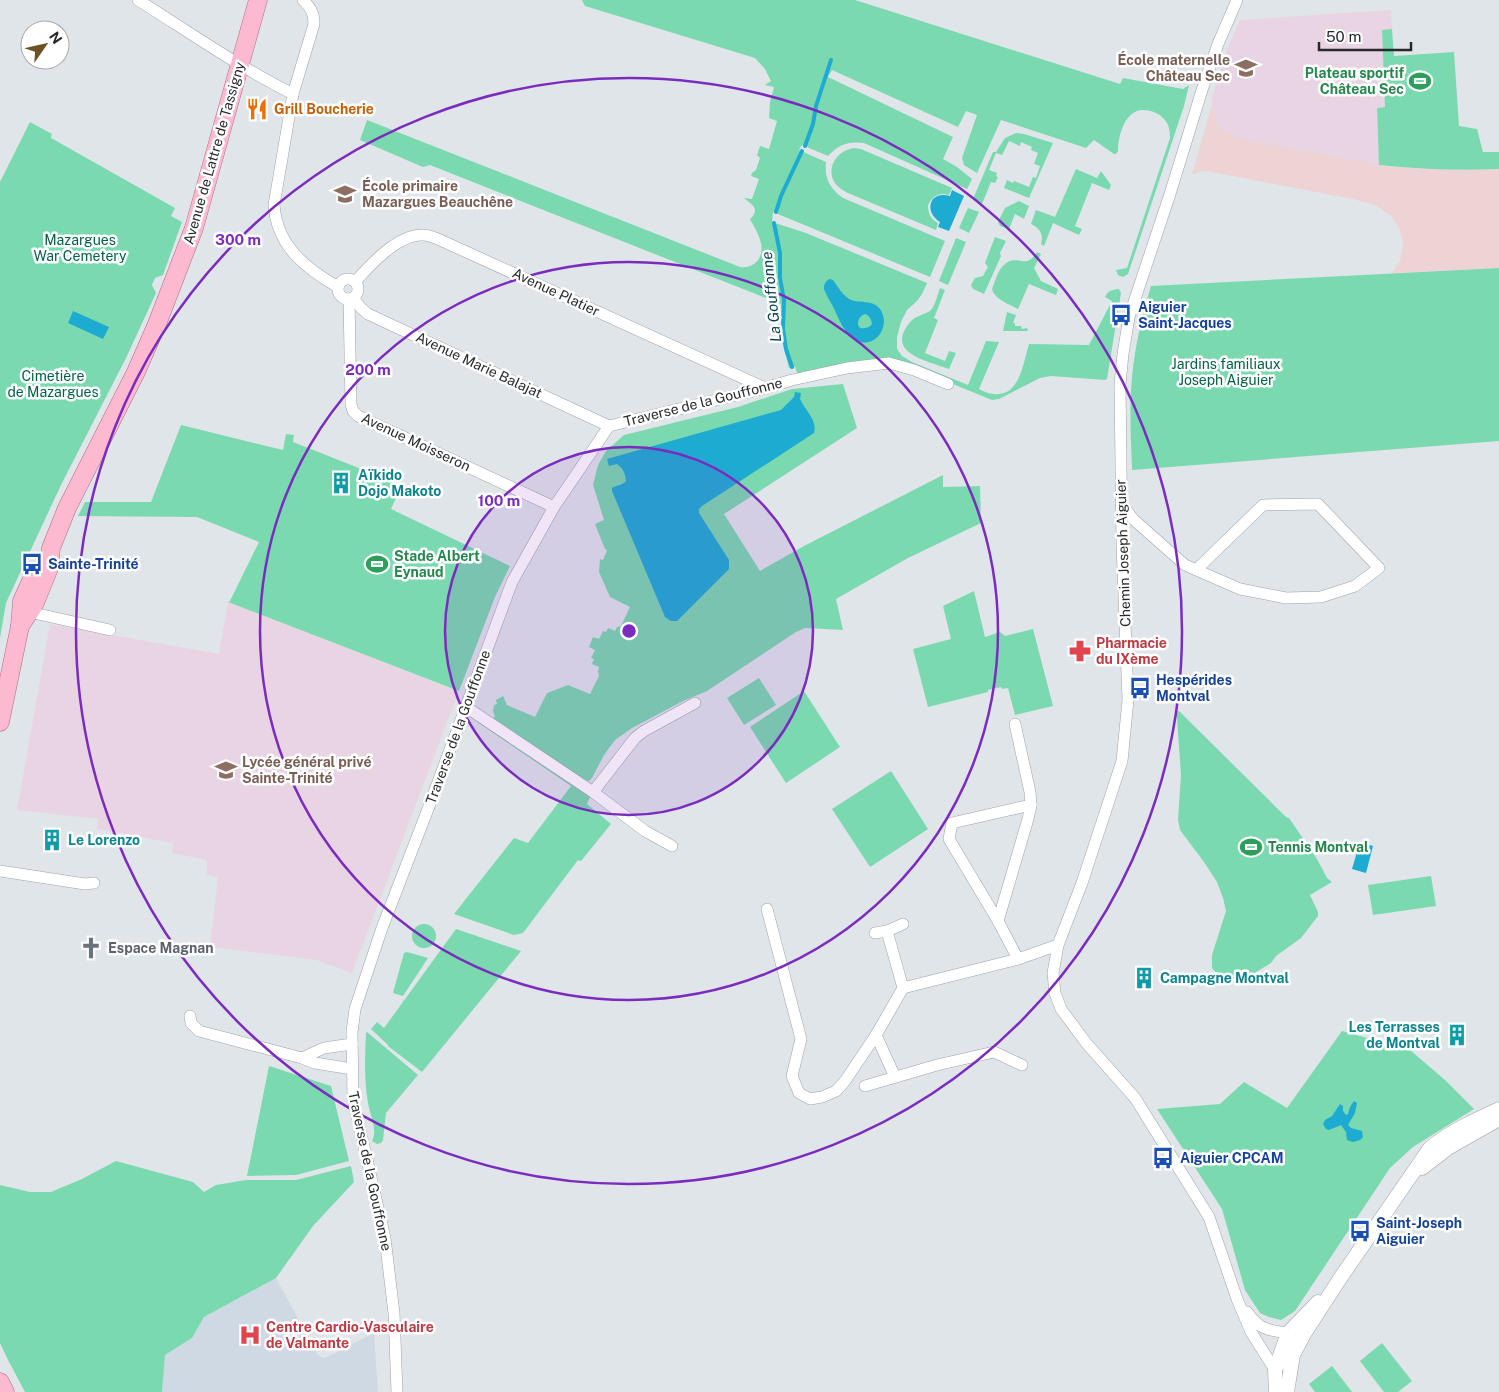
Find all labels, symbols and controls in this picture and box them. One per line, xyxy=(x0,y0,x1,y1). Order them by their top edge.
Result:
north arrow xyxy=(20,20,70,70)
scale bar xyxy=(1319,20,1412,52)
text: 50 m xyxy=(1326,28,1361,45)
text: N xyxy=(46,29,65,47)
place label: École maternelle Château Sec xyxy=(1117,51,1230,84)
school or university icon: École maternelle Château Sec xyxy=(1233,55,1259,81)
street label: Avenue de Lattre de Tassigny xyxy=(180,59,248,246)
place label: Plateau sportif Château Sec xyxy=(1305,65,1404,97)
sports icon: Plateau sportif Château Sec xyxy=(1407,68,1433,94)
restaurant icon: Grill Boucherie xyxy=(244,96,270,122)
place label: Grill Boucherie xyxy=(274,101,374,117)
place label: École primaire Mazargues Beauchêne xyxy=(362,177,513,210)
school or university icon: École primaire Mazargues Beauchêne xyxy=(332,181,358,207)
text: 300 m xyxy=(215,231,261,248)
park label: Mazargues War Cemetery xyxy=(34,232,127,264)
water label: La Gouffonne xyxy=(758,251,784,343)
street label: Avenue Platier xyxy=(510,265,602,319)
place label: Aiguier Saint-Jacques xyxy=(1138,299,1232,331)
bus stop icon: Aiguier Saint-Jacques xyxy=(1108,302,1134,328)
street label: Avenue Marie Balajat xyxy=(413,329,545,401)
park label: Jardins familiaux Joseph Aiguier xyxy=(1171,356,1281,388)
text: 200 m xyxy=(345,361,391,378)
park label: Cimetière de Mazargues xyxy=(7,368,99,400)
street label: Traverse de la Gouffonne xyxy=(622,375,784,429)
street label: Avenue Moisseron xyxy=(359,410,473,474)
place label: Aïkido Dojo Makoto xyxy=(358,467,441,499)
building icon: Aïkido Dojo Makoto xyxy=(328,470,354,496)
street label: Chemin Joseph Aiguier xyxy=(1112,479,1134,627)
text: 100 m xyxy=(478,492,520,509)
place label: Stade Albert Eynaud xyxy=(394,548,480,580)
bus stop icon: Sainte-Trinité xyxy=(19,551,45,577)
sports icon: Stade Albert Eynaud xyxy=(364,551,390,577)
place label: Sainte-Trinité xyxy=(48,556,139,572)
centre of rings xyxy=(620,622,638,640)
place label: Pharmacie du IXème xyxy=(1096,635,1167,667)
pharmacy icon: Pharmacie du IXème xyxy=(1067,638,1093,664)
street label: Traverse de la Gouffonne xyxy=(423,648,493,806)
place label: Hespérides Montval xyxy=(1156,672,1232,704)
bus stop icon: Hespérides Montval xyxy=(1127,675,1153,701)
place label: Lycée général privé Sainte-Trinité xyxy=(242,754,372,786)
school or university icon: Lycée général privé Sainte-Trinité xyxy=(213,757,239,783)
building icon: Le Lorenzo xyxy=(39,827,65,853)
place label: Le Lorenzo xyxy=(68,832,140,848)
sports icon: Tennis Montval xyxy=(1238,834,1264,860)
place label: Tennis Montval xyxy=(1268,839,1369,855)
church icon: Espace Magnan xyxy=(78,935,104,961)
place label: Espace Magnan xyxy=(108,940,213,956)
building icon: Campagne Montval xyxy=(1131,965,1157,991)
place label: Campagne Montval xyxy=(1160,970,1290,986)
place label: Les Terrasses de Montval xyxy=(1349,1019,1440,1051)
building icon: Les Terrasses de Montval xyxy=(1444,1022,1470,1048)
street label: Traverse de la Gouffonne xyxy=(345,1090,395,1252)
bus stop icon: Aiguier CPCAM xyxy=(1150,1145,1176,1171)
place label: Aiguier CPCAM xyxy=(1180,1150,1284,1166)
place label: Saint-Joseph Aiguier xyxy=(1376,1215,1462,1247)
bus stop icon: Saint-Joseph Aiguier xyxy=(1347,1218,1373,1244)
place label: Centre Cardio-Vasculaire de Valmante xyxy=(266,1319,434,1351)
hospital icon: Centre Cardio-Vasculaire de Valmante xyxy=(237,1322,263,1348)

